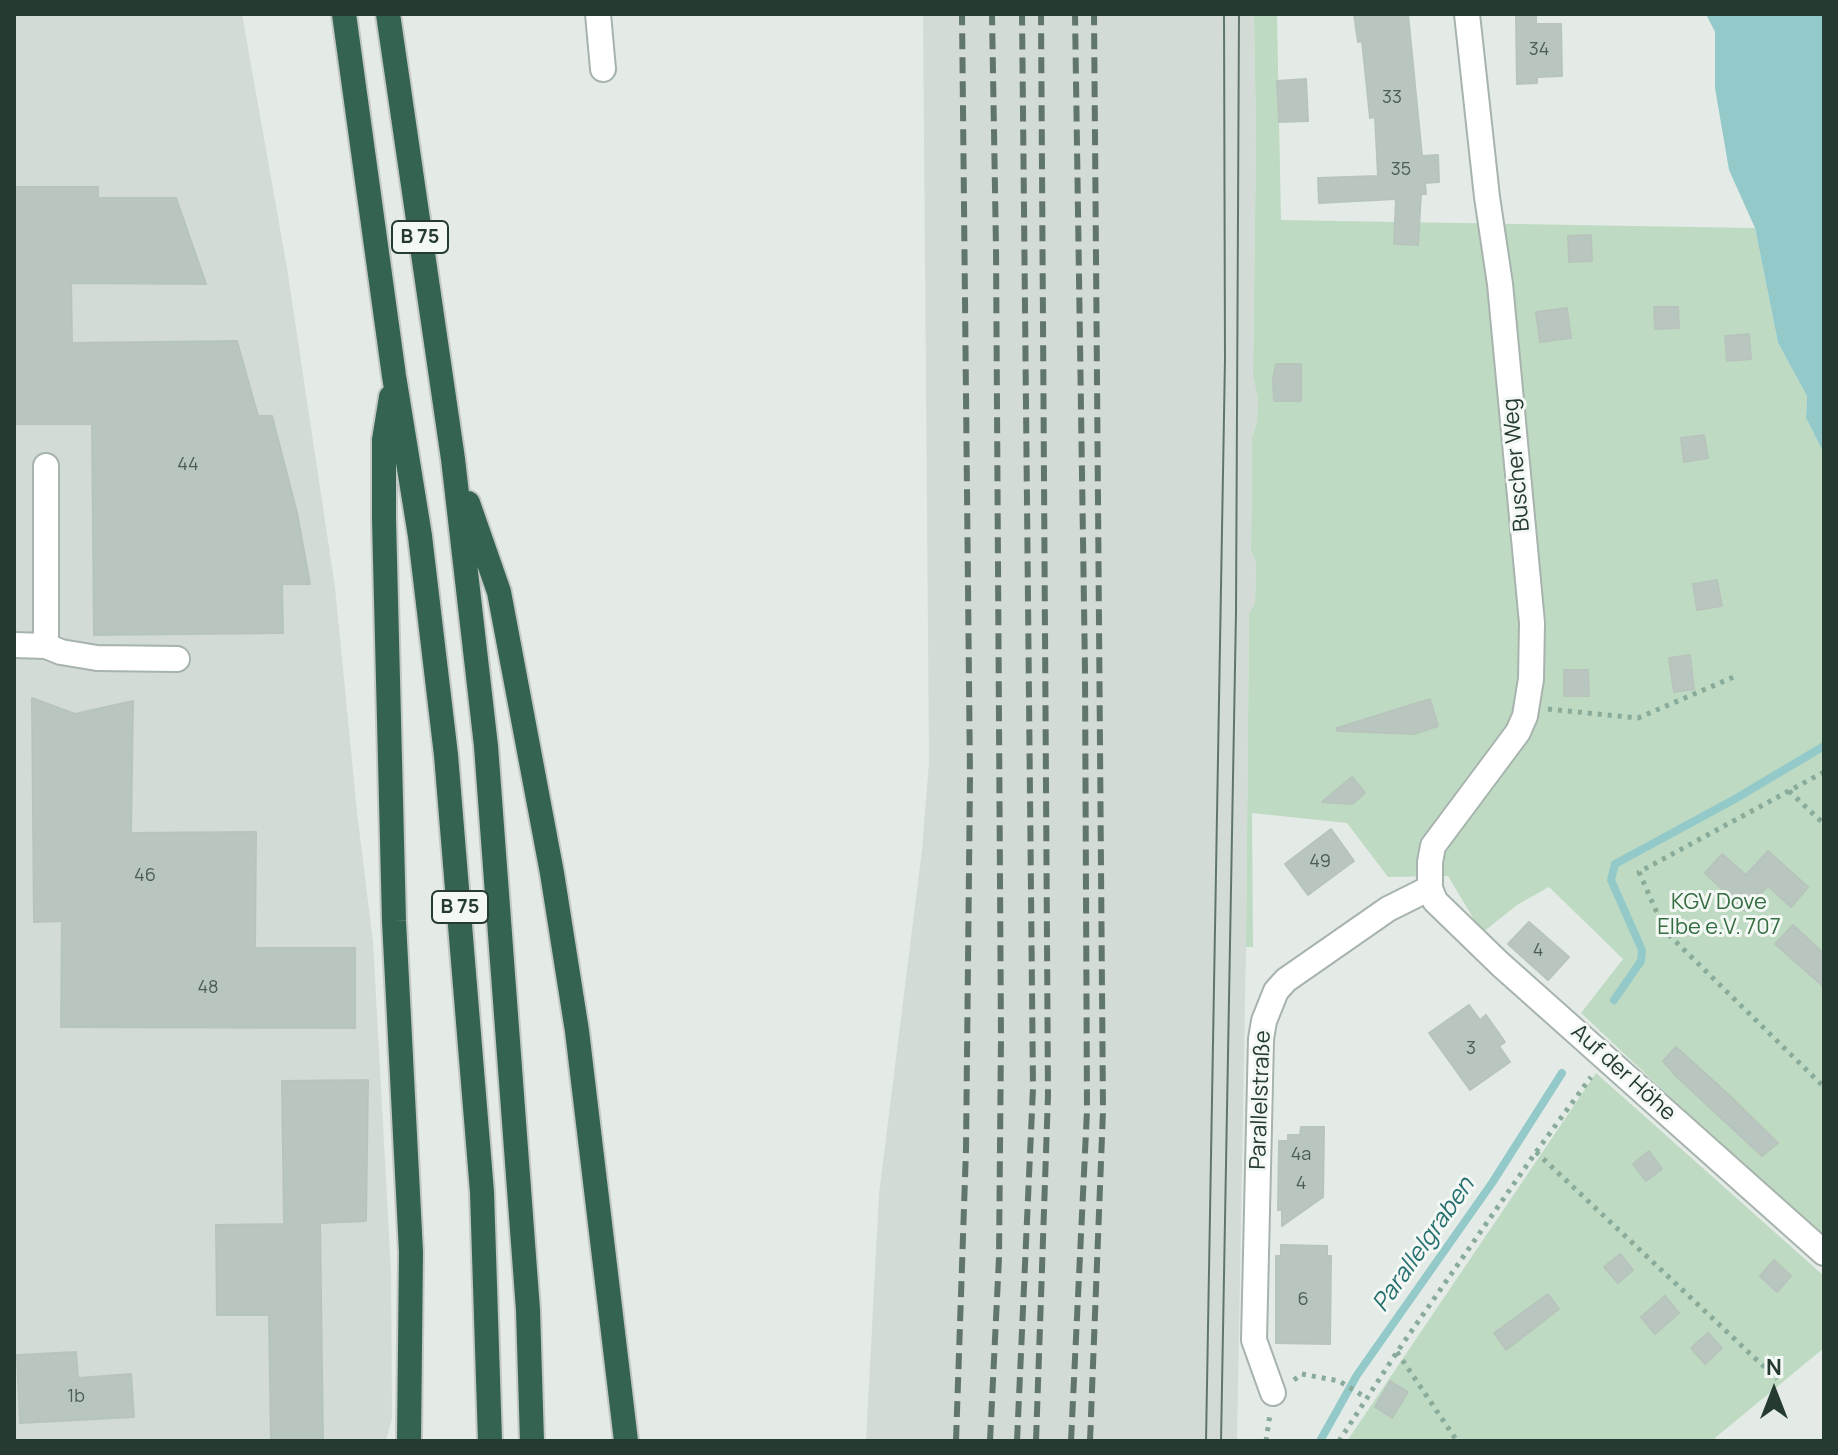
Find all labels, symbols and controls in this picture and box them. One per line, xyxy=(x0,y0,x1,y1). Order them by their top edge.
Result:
house number: 34 xyxy=(1529,39,1549,61)
house number: 33 xyxy=(1382,87,1402,109)
house number: 35 xyxy=(1391,159,1411,181)
road number: B 75 xyxy=(392,221,448,253)
street label: Buscher Weg xyxy=(1498,397,1536,533)
house number: 44 xyxy=(177,454,199,476)
house number: 49 xyxy=(1309,851,1331,873)
house number: 46 xyxy=(134,865,156,887)
park label: KGV Dove Elbe e.V. 707 xyxy=(1657,890,1781,942)
road number: B 75 xyxy=(432,891,488,923)
house number: 4 xyxy=(1533,940,1543,962)
house number: 48 xyxy=(197,977,219,999)
street label: Auf der Höhe xyxy=(1565,1019,1681,1127)
street label: Parallelstraße xyxy=(1245,1030,1277,1170)
house number: 3 xyxy=(1466,1038,1476,1060)
house number: 4a xyxy=(1291,1144,1311,1166)
water label: Parallelgraben xyxy=(1367,1172,1481,1318)
house number: 4 xyxy=(1296,1173,1306,1195)
house number: 6 xyxy=(1297,1289,1309,1311)
north arrow xyxy=(1734,1351,1814,1431)
text: N xyxy=(1766,1352,1782,1382)
house number: 1b xyxy=(67,1386,85,1408)

